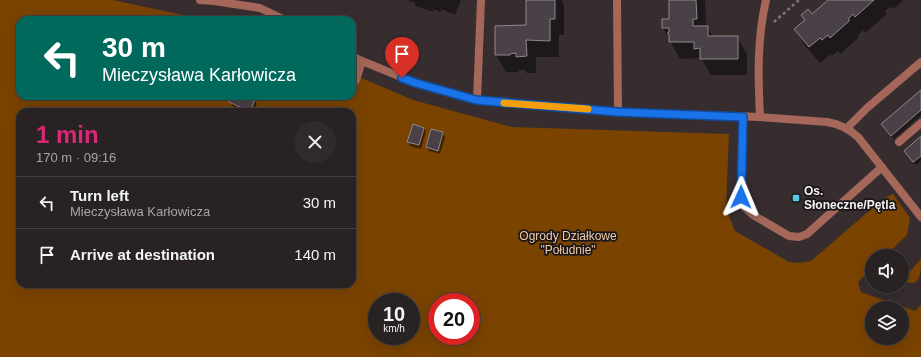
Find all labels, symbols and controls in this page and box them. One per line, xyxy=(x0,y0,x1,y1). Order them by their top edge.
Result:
icon: left xyxy=(36,32,88,84)
text: 30 m xyxy=(102,32,166,63)
pin xyxy=(385,37,419,78)
icon: arrive xyxy=(391,43,413,65)
text: Mieczysława Karłowicza xyxy=(102,65,296,85)
text: 1 min xyxy=(36,121,99,148)
button: close xyxy=(294,121,336,163)
text: 170 m · 09:16 xyxy=(36,150,116,165)
position arrow xyxy=(720,176,762,218)
place label: Os. Słoneczne/Pętla xyxy=(804,184,896,212)
text: Turn left xyxy=(70,187,129,204)
icon: left xyxy=(36,192,58,214)
marker: Os. Słoneczne/Pętla xyxy=(791,193,801,203)
text: 30 m xyxy=(303,194,336,211)
text: Mieczysława Karłowicza xyxy=(70,204,210,219)
park label: Ogrody Działkowe "Południe" xyxy=(519,229,617,257)
icon: arrive xyxy=(36,244,58,266)
text: Arrive at destination xyxy=(70,246,215,263)
text: 140 m xyxy=(294,246,336,263)
map controls xyxy=(865,249,909,345)
button: sound xyxy=(865,249,909,293)
speed limit sign: 20 xyxy=(428,293,480,345)
button: layers xyxy=(865,301,909,345)
text: 10 xyxy=(383,303,405,325)
text: km/h xyxy=(383,323,405,334)

